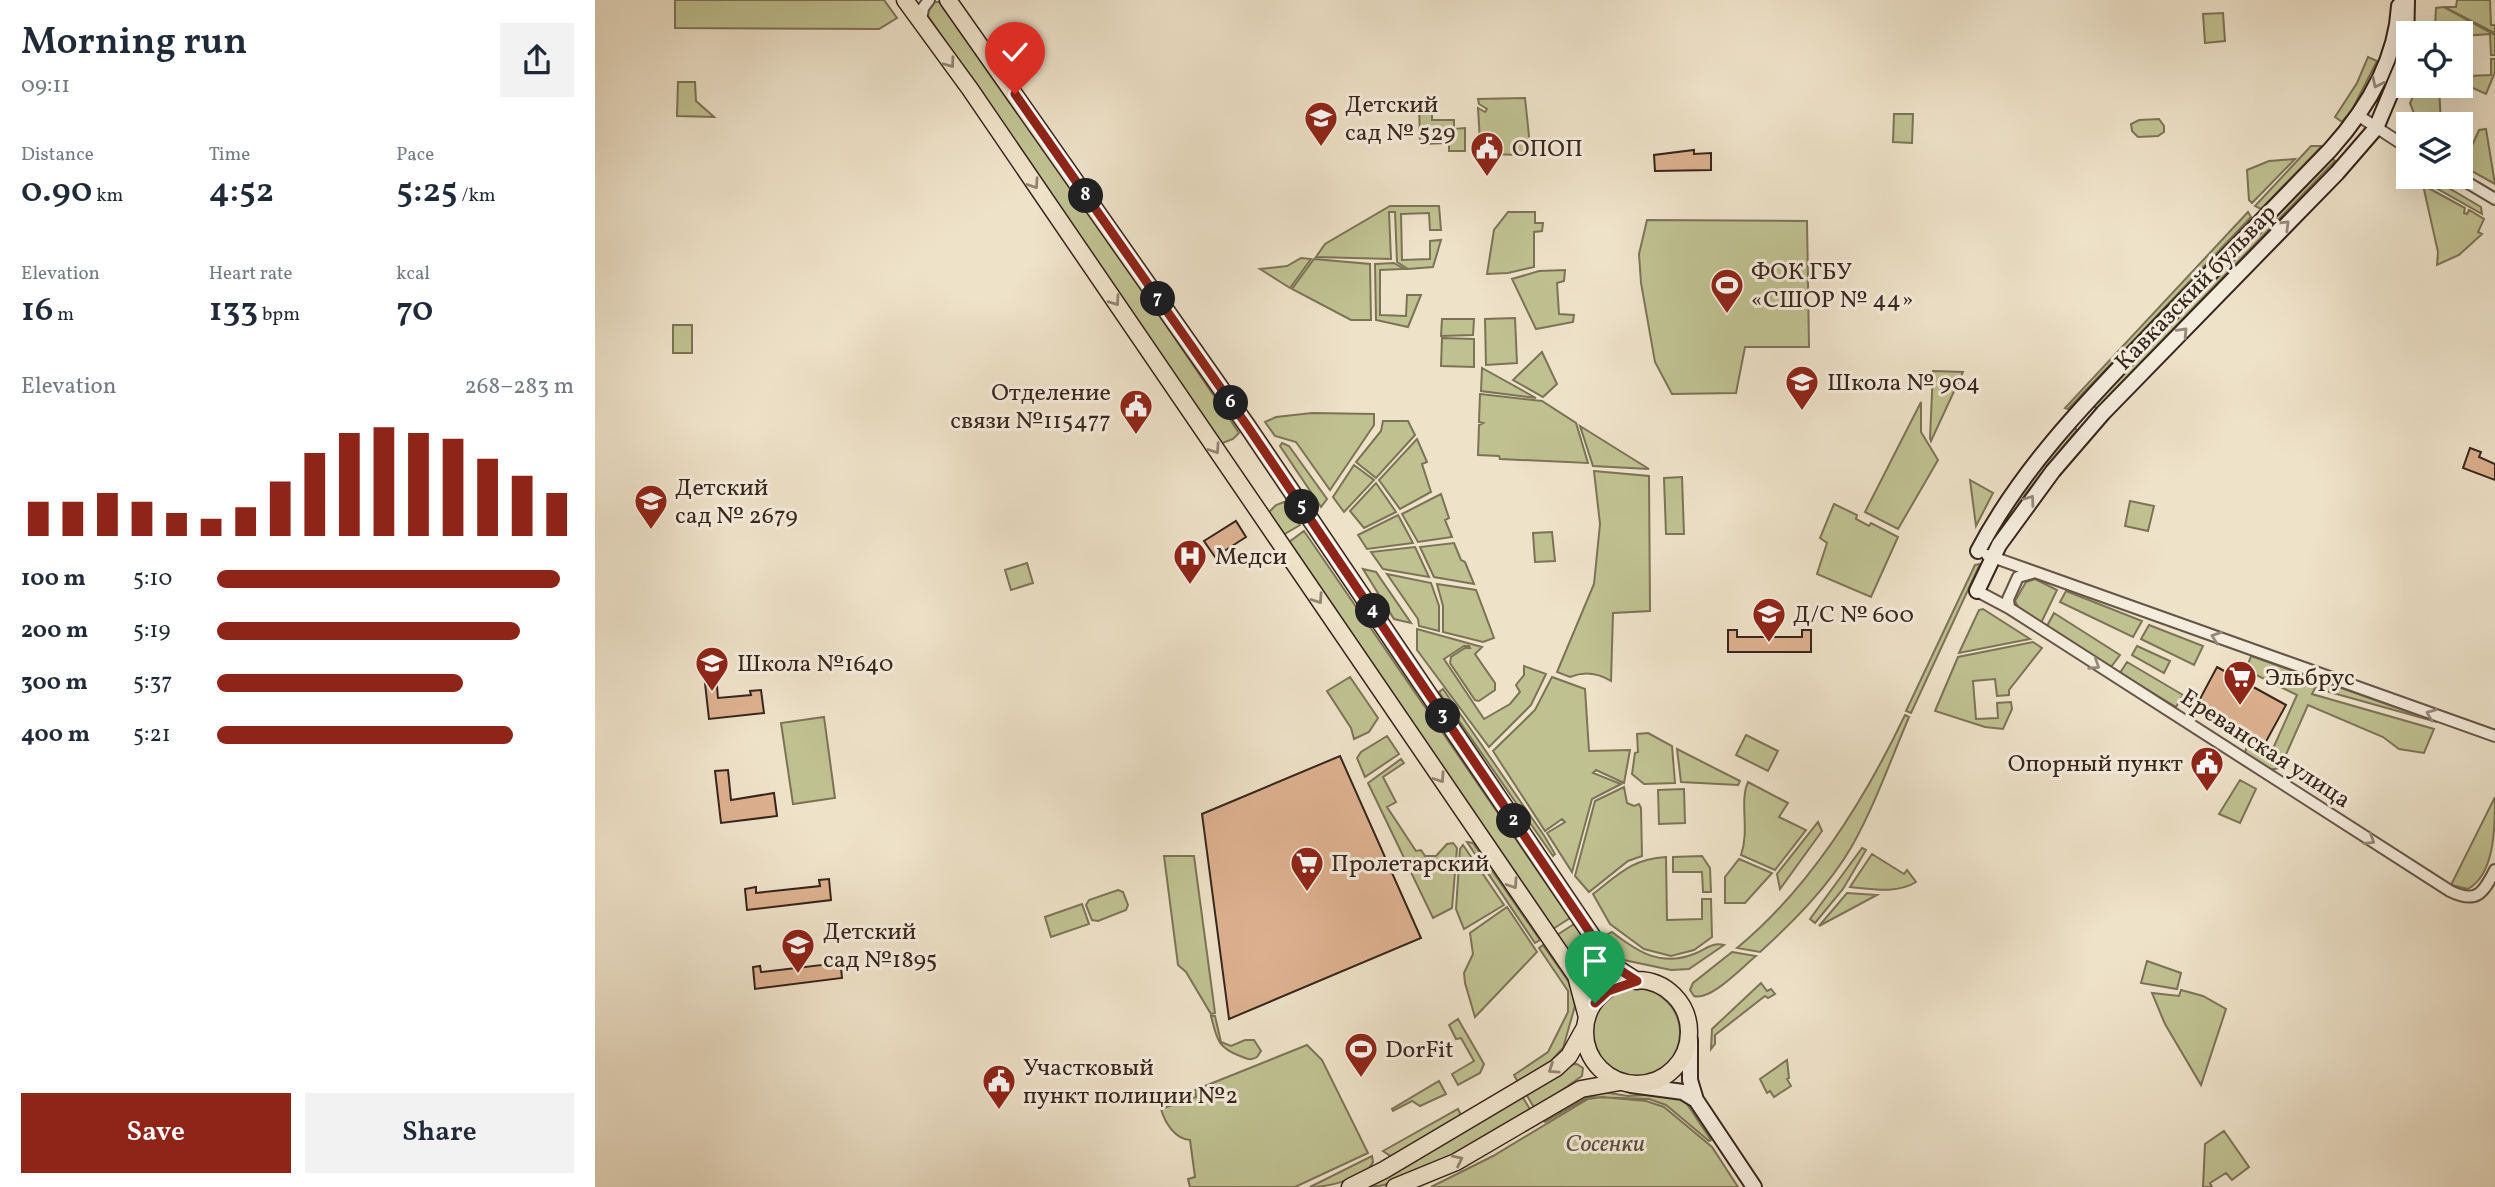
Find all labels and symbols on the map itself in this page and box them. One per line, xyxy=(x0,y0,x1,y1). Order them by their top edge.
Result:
pin xyxy=(985,22,1045,94)
one-way arrow xyxy=(942,55,955,68)
one-way arrow xyxy=(2371,76,2385,88)
place label: Детский сад № 529 xyxy=(1345,89,1456,151)
school or university icon: Детский сад № 529 xyxy=(1302,99,1340,148)
public building icon: ОПОП xyxy=(1468,129,1506,178)
place label: ОПОП xyxy=(1512,133,1583,167)
one-way arrow xyxy=(1026,176,1038,189)
pin: 8 xyxy=(1069,178,1103,214)
street label: Кавказский бульвар xyxy=(2108,198,2285,379)
one-way arrow xyxy=(2277,221,2290,234)
place label: ФОК ГБУ «СШОР № 44» xyxy=(1751,256,1913,318)
sports icon: ФОК ГБУ «СШОР № 44» xyxy=(1708,266,1746,315)
pin: 7 xyxy=(1141,282,1175,316)
one-way arrow xyxy=(1107,294,1120,307)
one-way arrow xyxy=(2175,327,2187,340)
school or university icon: Школа № 904 xyxy=(1783,363,1821,412)
place label: Школа № 904 xyxy=(1827,367,1980,401)
place label: Отделение связи №115477 xyxy=(950,377,1111,439)
pin: 6 xyxy=(1213,386,1249,420)
public building icon: Отделение связи №115477 xyxy=(1117,387,1155,436)
one-way arrow xyxy=(1206,441,1219,454)
place label: Детский сад № 2679 xyxy=(675,472,798,534)
school or university icon: Детский сад № 2679 xyxy=(632,482,670,531)
pin: 5 xyxy=(1285,490,1319,524)
one-way arrow xyxy=(2022,495,2034,508)
hospital icon: Медси xyxy=(1171,537,1209,586)
place label: Медси xyxy=(1215,541,1287,575)
one-way arrow xyxy=(1310,591,1322,604)
pin: 4 xyxy=(1355,594,1391,628)
school or university icon: Д/C № 600 xyxy=(1750,595,1788,644)
place label: Д/C № 600 xyxy=(1793,599,1914,633)
one-way arrow xyxy=(2211,631,2223,646)
school or university icon: Школа №1640 xyxy=(693,644,731,693)
place label: Школа №1640 xyxy=(737,648,893,682)
one-way arrow xyxy=(2088,656,2101,669)
supermarket icon: Эльбрус xyxy=(2221,658,2259,707)
place label: Эльбрус xyxy=(2265,662,2355,696)
street label: Ереванская улица xyxy=(2173,682,2357,818)
pin: 3 xyxy=(1425,698,1461,734)
one-way arrow xyxy=(2425,708,2437,722)
public building icon: Опорный пункт xyxy=(2188,744,2226,793)
place label: Опорный пункт xyxy=(2008,748,2183,782)
one-way arrow xyxy=(1432,770,1444,783)
pin: 2 xyxy=(1497,804,1531,838)
one-way arrow xyxy=(2362,832,2375,845)
supermarket icon: Пролетарский xyxy=(1288,844,1326,893)
place label: Пролетарский xyxy=(1331,848,1489,882)
one-way arrow xyxy=(1505,876,1517,889)
place label: Детский сад №1895 xyxy=(823,916,937,978)
school or university icon: Детский сад №1895 xyxy=(779,926,817,975)
pin xyxy=(1565,931,1625,1003)
sports icon: DorFit xyxy=(1342,1030,1380,1079)
place label: DorFit xyxy=(1385,1034,1454,1068)
place label: Участковый пункт полиции №2 xyxy=(1023,1052,1238,1114)
one-way arrow xyxy=(1548,1061,1561,1073)
public building icon: Участковый пункт полиции №2 xyxy=(980,1062,1018,1111)
park label: Сосенки xyxy=(1565,1128,1645,1162)
one-way arrow xyxy=(1451,1155,1463,1169)

